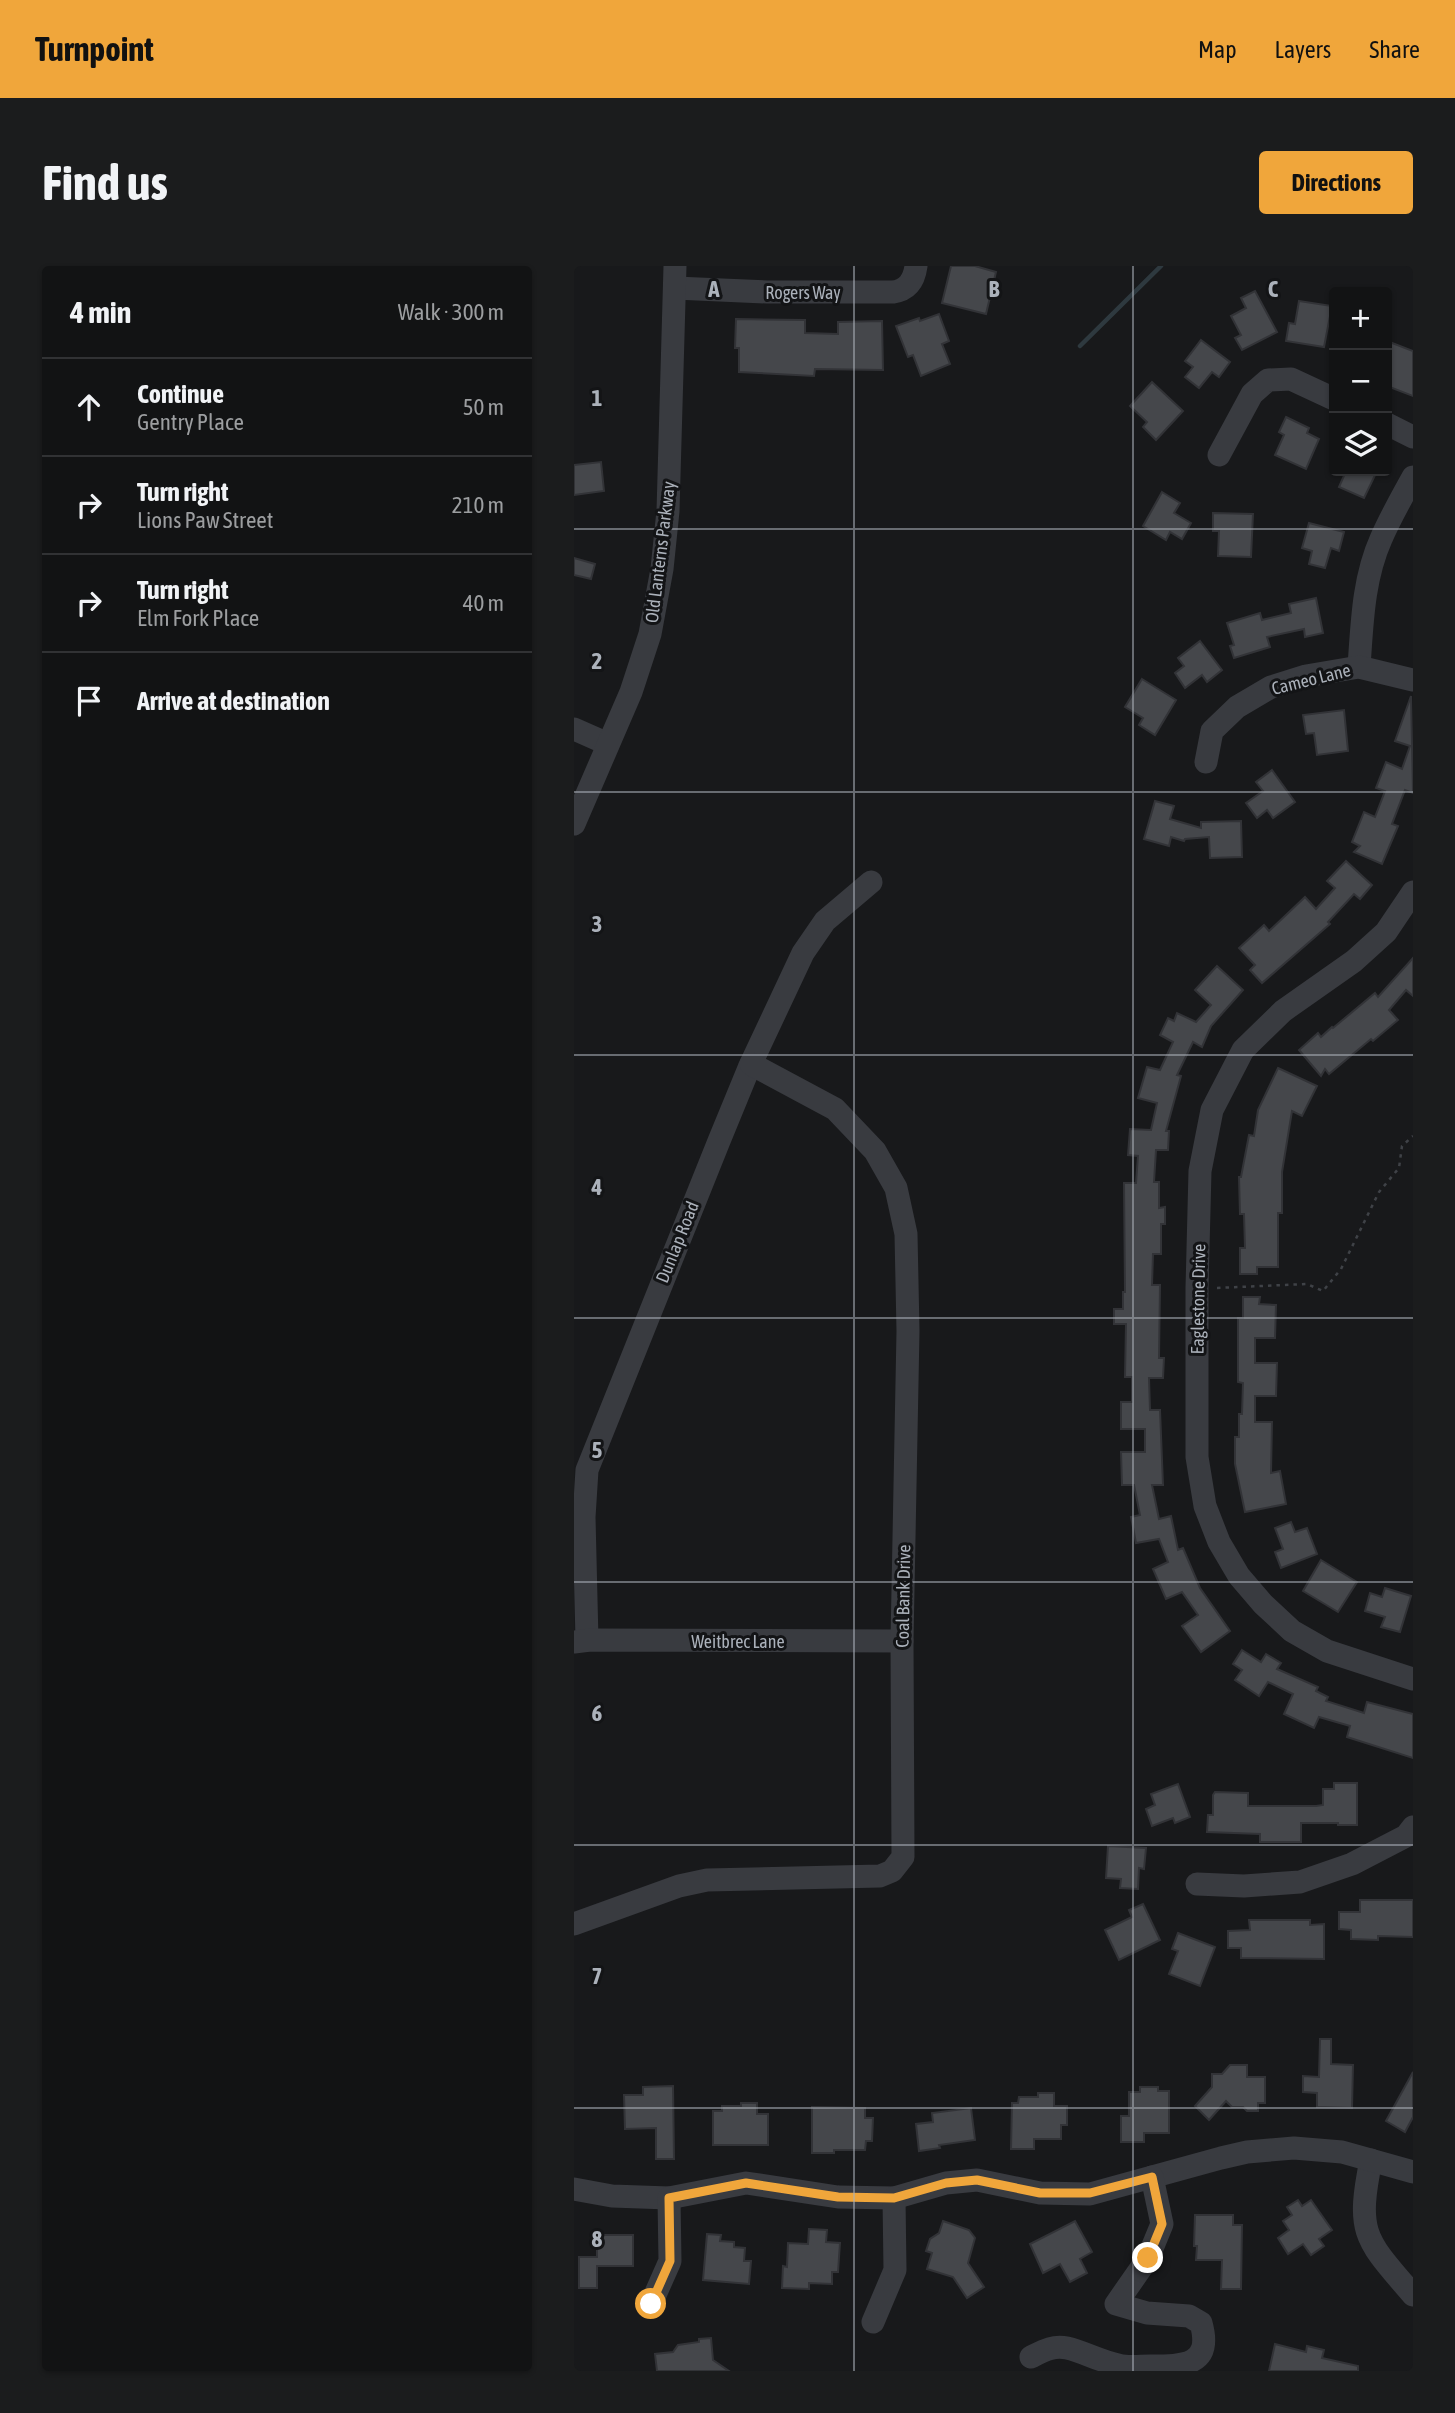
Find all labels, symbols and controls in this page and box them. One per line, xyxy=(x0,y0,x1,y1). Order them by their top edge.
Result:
text: Turnpoint xyxy=(35,30,154,68)
text: Map xyxy=(1198,36,1237,63)
text: Layers xyxy=(1275,36,1331,63)
text: Share xyxy=(1369,36,1420,63)
button: Directions xyxy=(1259,151,1413,214)
text: Find us xyxy=(42,154,168,210)
text: A xyxy=(707,276,720,302)
text: B xyxy=(989,276,1000,302)
text: C xyxy=(1268,276,1279,302)
street label: Rogers Way xyxy=(765,282,841,303)
map controls xyxy=(1329,287,1392,476)
button: + xyxy=(1329,287,1392,350)
text: 4 min xyxy=(70,295,131,329)
text: Walk · 300 m xyxy=(398,299,504,325)
button: − xyxy=(1329,350,1392,413)
text: Continue xyxy=(137,379,224,409)
text: 1 xyxy=(592,385,603,411)
icon: ahead xyxy=(70,388,108,426)
text: 50 m xyxy=(463,394,504,420)
text: Gentry Place xyxy=(137,409,244,435)
button: layers xyxy=(1329,413,1392,476)
text: Turn right xyxy=(137,477,228,507)
street label: Old Lanterns Parkway xyxy=(641,480,679,624)
icon: right xyxy=(70,486,108,524)
text: 210 m xyxy=(452,492,504,518)
text: Lions Paw Street xyxy=(137,507,273,533)
text: Turn right xyxy=(137,575,228,605)
icon: right xyxy=(70,584,108,622)
text: 40 m xyxy=(463,590,504,616)
text: Elm Fork Place xyxy=(137,605,259,631)
text: 2 xyxy=(592,648,602,674)
street label: Cameo Lane xyxy=(1269,659,1353,699)
icon: arrive xyxy=(70,682,108,720)
text: Arrive at destination xyxy=(137,686,330,716)
text: 3 xyxy=(592,911,602,937)
text: 4 xyxy=(591,1174,603,1200)
street label: Dunlap Road xyxy=(651,1198,703,1286)
street label: Eaglestone Drive xyxy=(1187,1243,1209,1355)
text: 5 xyxy=(592,1437,603,1463)
street label: Coal Bank Drive xyxy=(892,1544,914,1648)
street label: Weitbrec Lane xyxy=(691,1631,785,1652)
text: 6 xyxy=(592,1700,603,1726)
text: 7 xyxy=(592,1963,602,1989)
text: 8 xyxy=(592,2226,603,2252)
route end xyxy=(1132,2242,1163,2273)
route start xyxy=(635,2288,666,2319)

